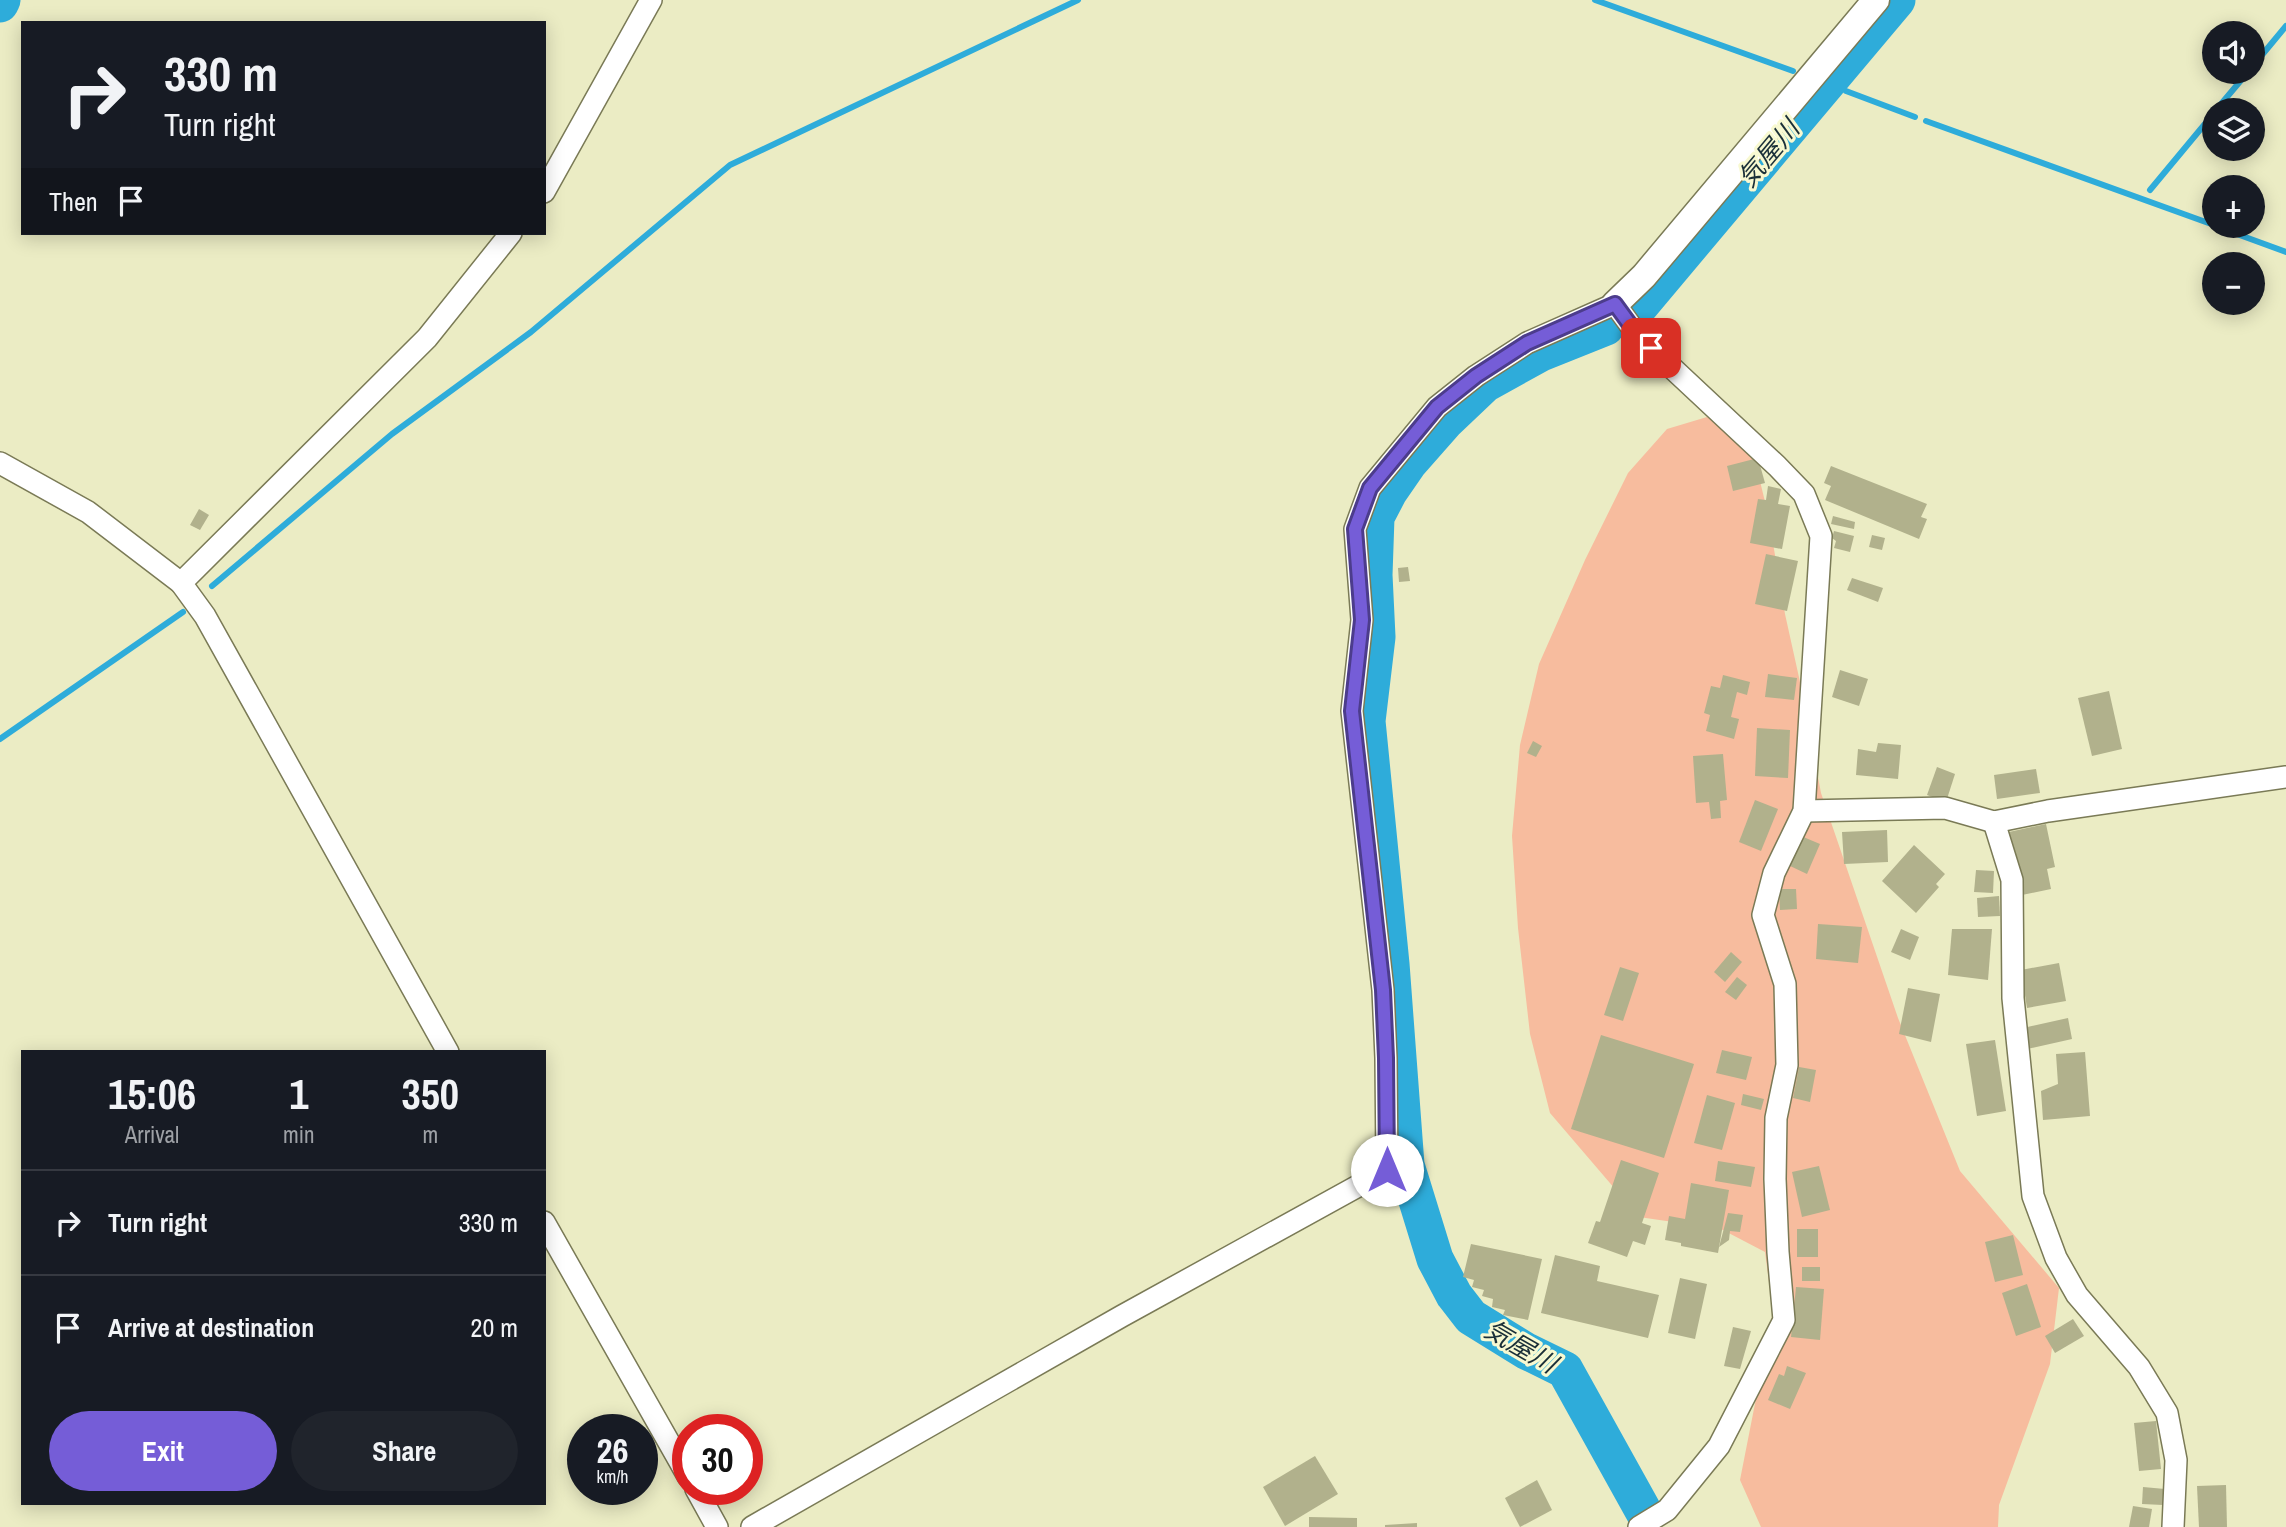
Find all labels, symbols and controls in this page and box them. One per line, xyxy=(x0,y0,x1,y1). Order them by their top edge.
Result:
map controls xyxy=(2202,21,2265,315)
button: sound xyxy=(2202,21,2265,84)
text: 330 m xyxy=(164,40,278,106)
icon: right xyxy=(49,49,140,140)
button: layers xyxy=(2202,98,2265,161)
text: Turn right xyxy=(164,103,276,146)
water label: 気屋川 xyxy=(1730,110,1808,194)
button: + xyxy=(2202,175,2265,238)
icon: arrive xyxy=(112,182,150,220)
text: Then xyxy=(49,184,98,219)
button: − xyxy=(2202,252,2265,315)
pin xyxy=(1621,318,1681,378)
icon: arrive xyxy=(1632,329,1670,367)
text: 15:06 xyxy=(108,1066,196,1122)
text: 1 xyxy=(289,1066,308,1122)
text: 350 xyxy=(402,1066,459,1122)
text: Arrival xyxy=(125,1119,179,1150)
text: min xyxy=(283,1119,315,1150)
text: m xyxy=(422,1119,438,1150)
position arrow xyxy=(1350,1133,1424,1207)
icon: right xyxy=(49,1204,87,1242)
text: Turn right xyxy=(108,1205,207,1240)
text: 330 m xyxy=(459,1205,518,1240)
icon: arrive xyxy=(49,1309,87,1347)
text: Arrive at destination xyxy=(108,1310,314,1345)
text: 20 m xyxy=(471,1310,518,1345)
water label: 気屋川 xyxy=(1478,1311,1566,1382)
button: Exit xyxy=(49,1411,277,1491)
button: Share xyxy=(291,1411,518,1491)
speed limit sign: 30 xyxy=(672,1414,763,1505)
text: 26 xyxy=(597,1427,628,1474)
text: km/h xyxy=(597,1464,629,1489)

